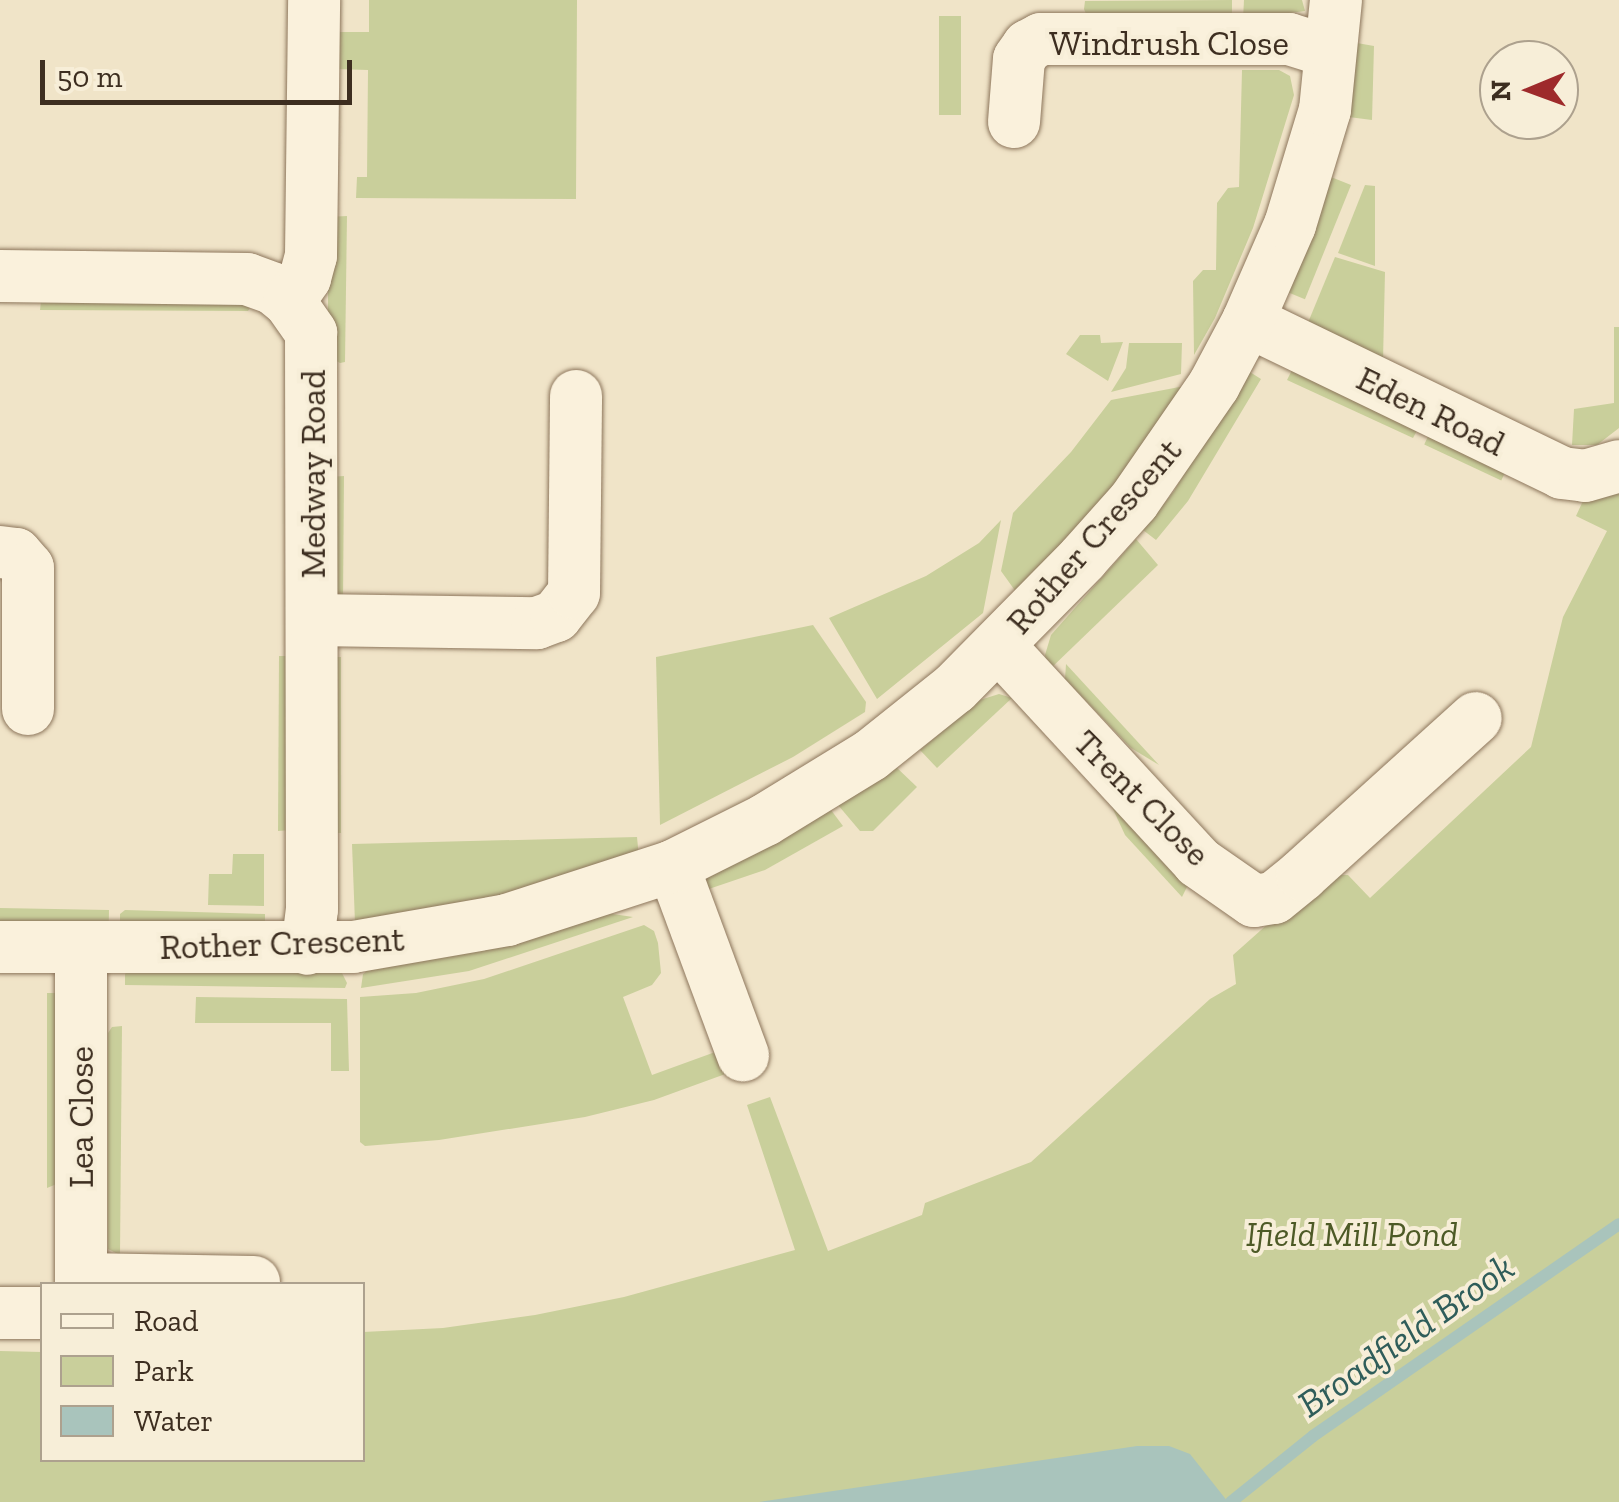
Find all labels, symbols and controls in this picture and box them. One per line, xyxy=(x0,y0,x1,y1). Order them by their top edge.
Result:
street label: Windrush Close xyxy=(1049,22,1289,64)
scale bar xyxy=(45,40,358,102)
north arrow xyxy=(1479,40,1579,140)
text: 50 m xyxy=(57,59,122,95)
text: N xyxy=(1484,80,1517,101)
street label: Eden Road xyxy=(1350,357,1512,465)
street label: Medway Road xyxy=(292,369,334,579)
street label: Rother Crescent xyxy=(998,430,1190,642)
street label: Trent Close xyxy=(1065,721,1219,875)
street label: Rother Crescent xyxy=(159,918,405,968)
street label: Lea Close xyxy=(60,1046,102,1188)
park label: Ifield Mill Pond xyxy=(1246,1213,1458,1255)
water label: Broadfield Brook xyxy=(1289,1245,1523,1427)
legend xyxy=(40,1282,365,1462)
text: Road xyxy=(134,1303,199,1339)
text: Park xyxy=(134,1353,194,1389)
text: Water xyxy=(134,1403,213,1439)

